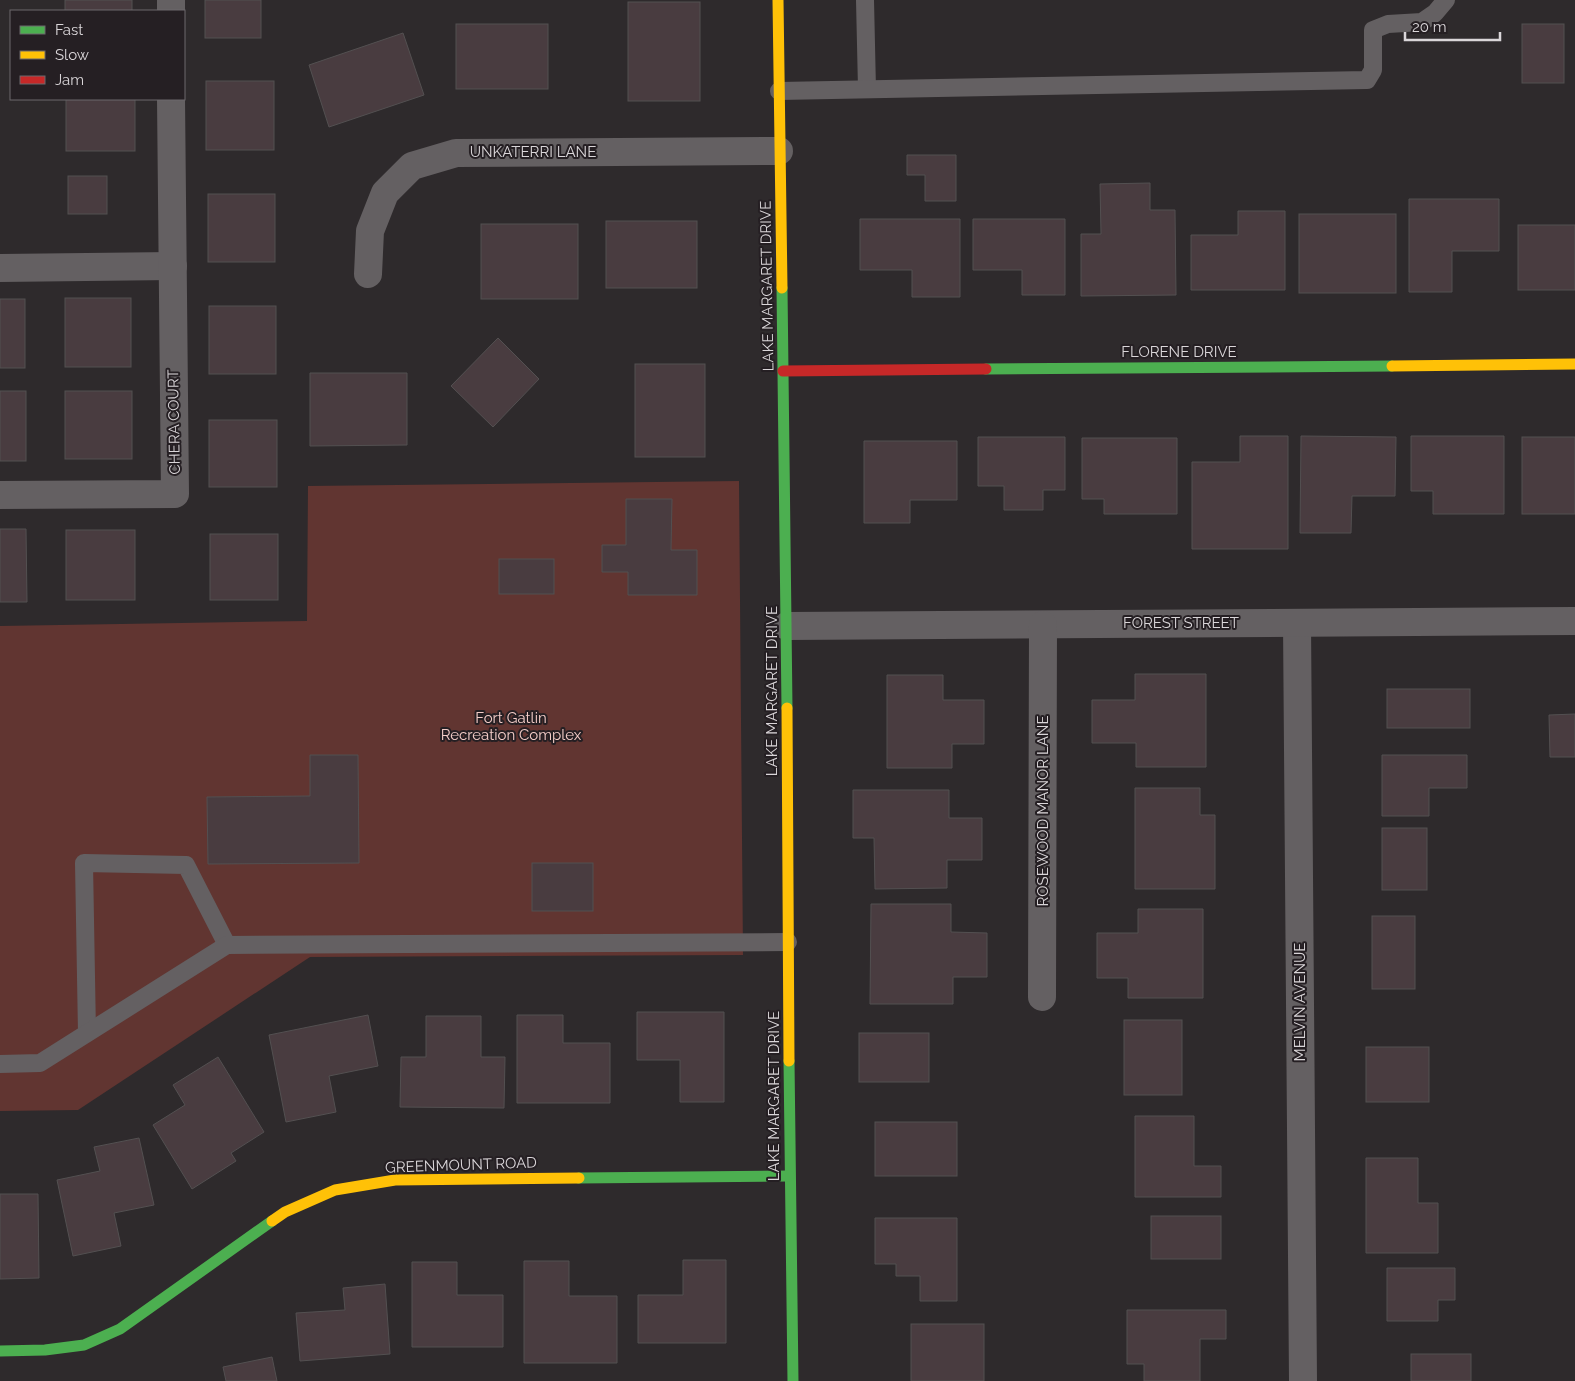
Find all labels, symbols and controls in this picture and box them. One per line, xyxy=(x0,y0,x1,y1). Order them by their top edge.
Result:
legend xyxy=(10,10,185,100)
scale bar xyxy=(1405,10,1500,42)
text: 20 m xyxy=(1412,18,1447,36)
text: Fast xyxy=(55,21,83,39)
text: Slow xyxy=(55,46,89,64)
text: Jam xyxy=(55,71,84,89)
street label: UNKATERRI LANE xyxy=(470,143,596,161)
street label: LAKE MARGARET DRIVE xyxy=(757,201,777,371)
street label: FLORENE DRIVE xyxy=(1121,343,1237,361)
street label: CHERA COURT xyxy=(164,369,184,475)
street label: LAKE MARGARET DRIVE xyxy=(763,606,781,776)
street label: FOREST STREET xyxy=(1123,614,1239,632)
park label: Fort Gatlin Recreation Complex xyxy=(441,709,582,744)
street label: ROSEWOOD MANOR LANE xyxy=(1034,715,1052,907)
street label: MELVIN AVENUE xyxy=(1291,943,1309,1061)
street label: LAKE MARGARET DRIVE xyxy=(765,1011,783,1181)
street label: GREENMOUNT ROAD xyxy=(385,1153,537,1177)

